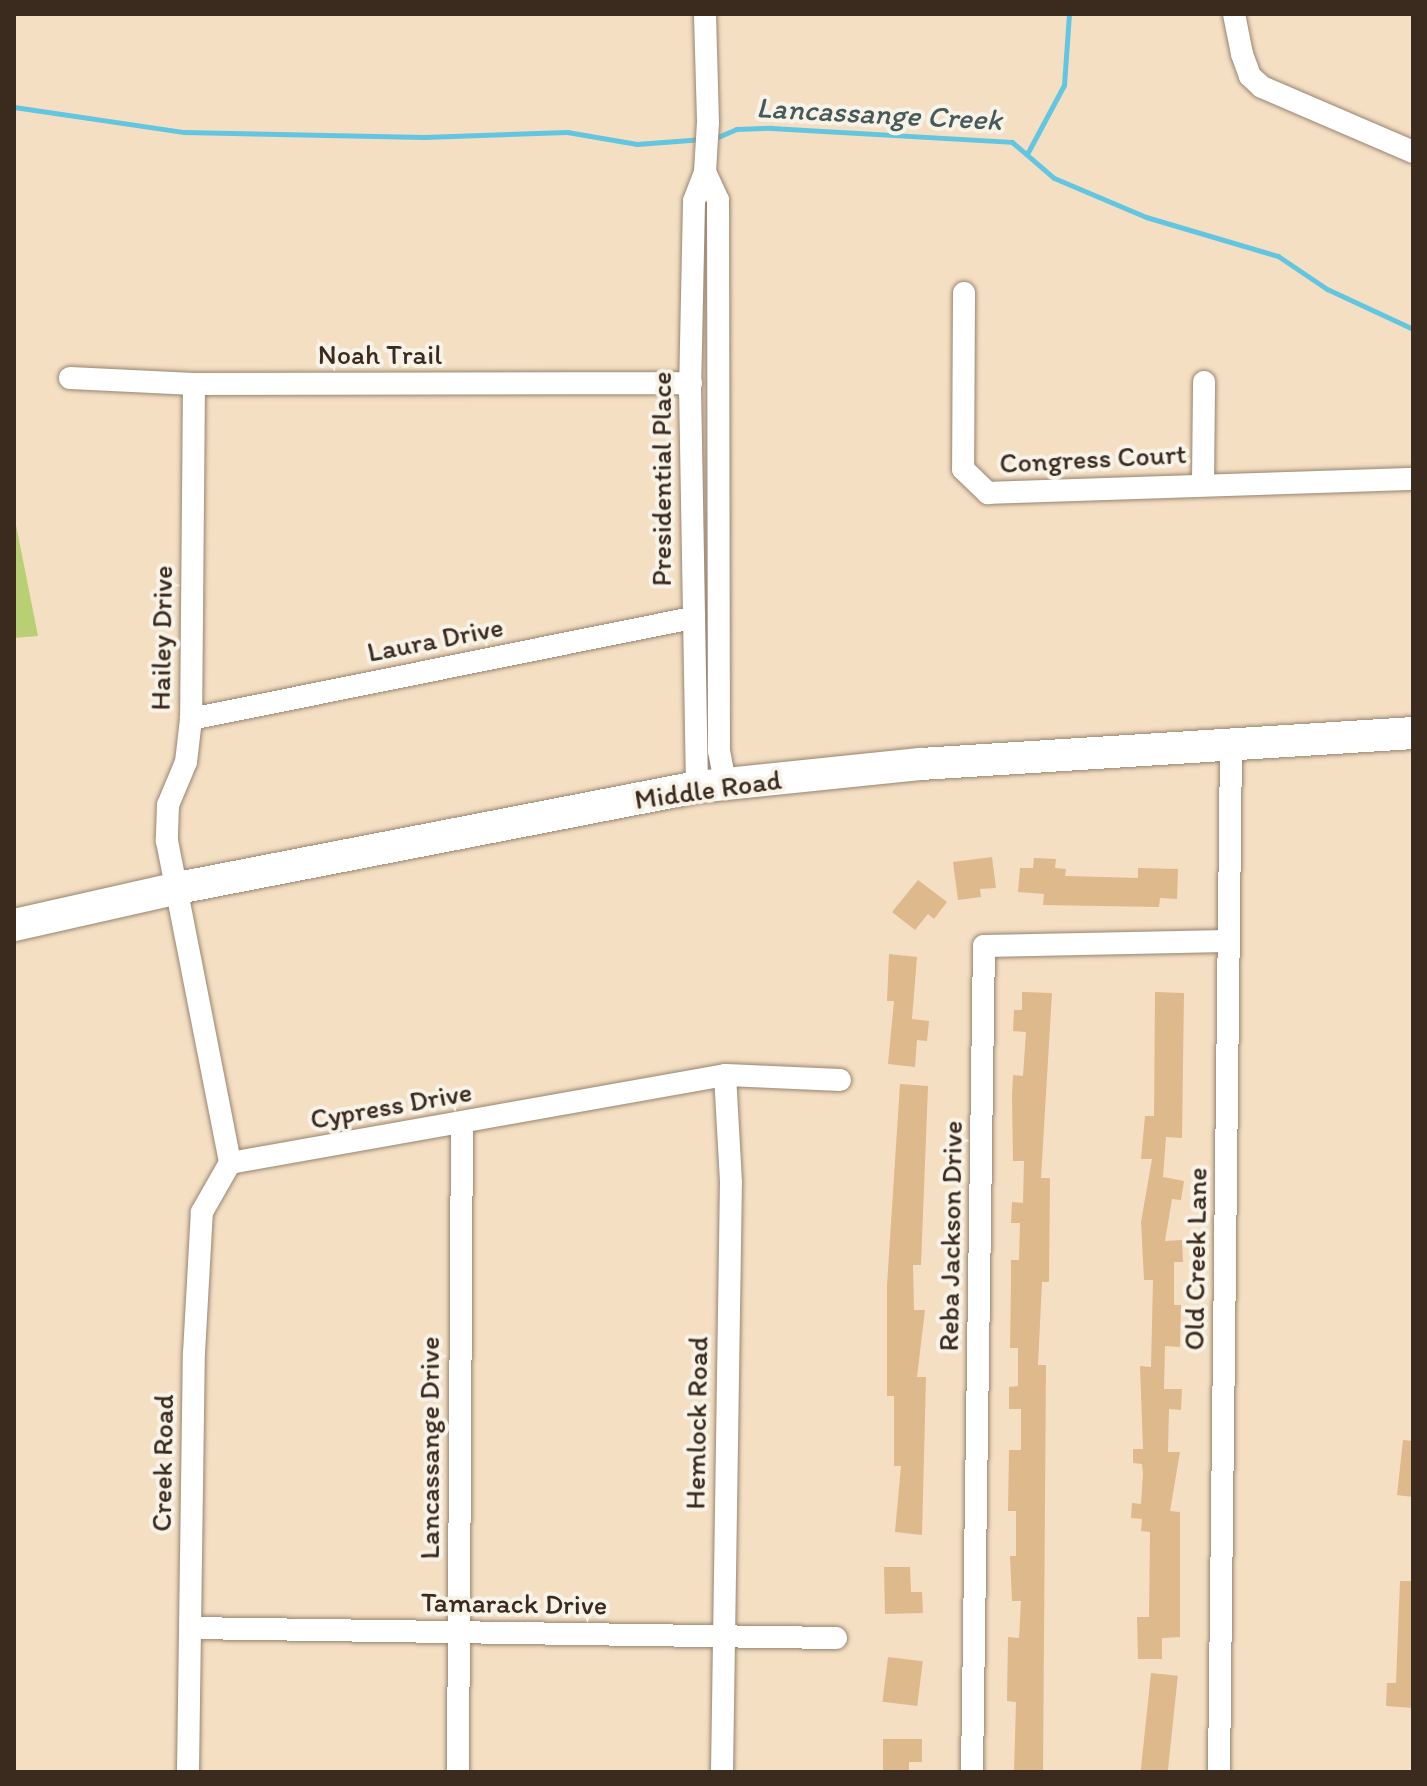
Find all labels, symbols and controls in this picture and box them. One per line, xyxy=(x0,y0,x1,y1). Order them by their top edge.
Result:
water label: Lancassange Creek xyxy=(755,90,1003,138)
street label: Noah Trail xyxy=(319,337,441,371)
street label: Presidential Place xyxy=(644,372,678,586)
street label: Congress Court xyxy=(999,436,1187,480)
street label: Hailey Drive xyxy=(143,565,179,711)
street label: Laura Drive xyxy=(364,609,506,669)
street label: Middle Road xyxy=(633,762,783,816)
street label: Cypress Drive xyxy=(308,1074,474,1136)
street label: Reba Jackson Drive xyxy=(931,1120,969,1352)
street label: Old Creek Lane xyxy=(1177,1167,1213,1351)
street label: Hemlock Road xyxy=(678,1336,714,1510)
street label: Lancassange Drive xyxy=(412,1337,446,1559)
street label: Creek Road xyxy=(144,1395,180,1531)
street label: Tamarack Drive xyxy=(420,1585,608,1621)

